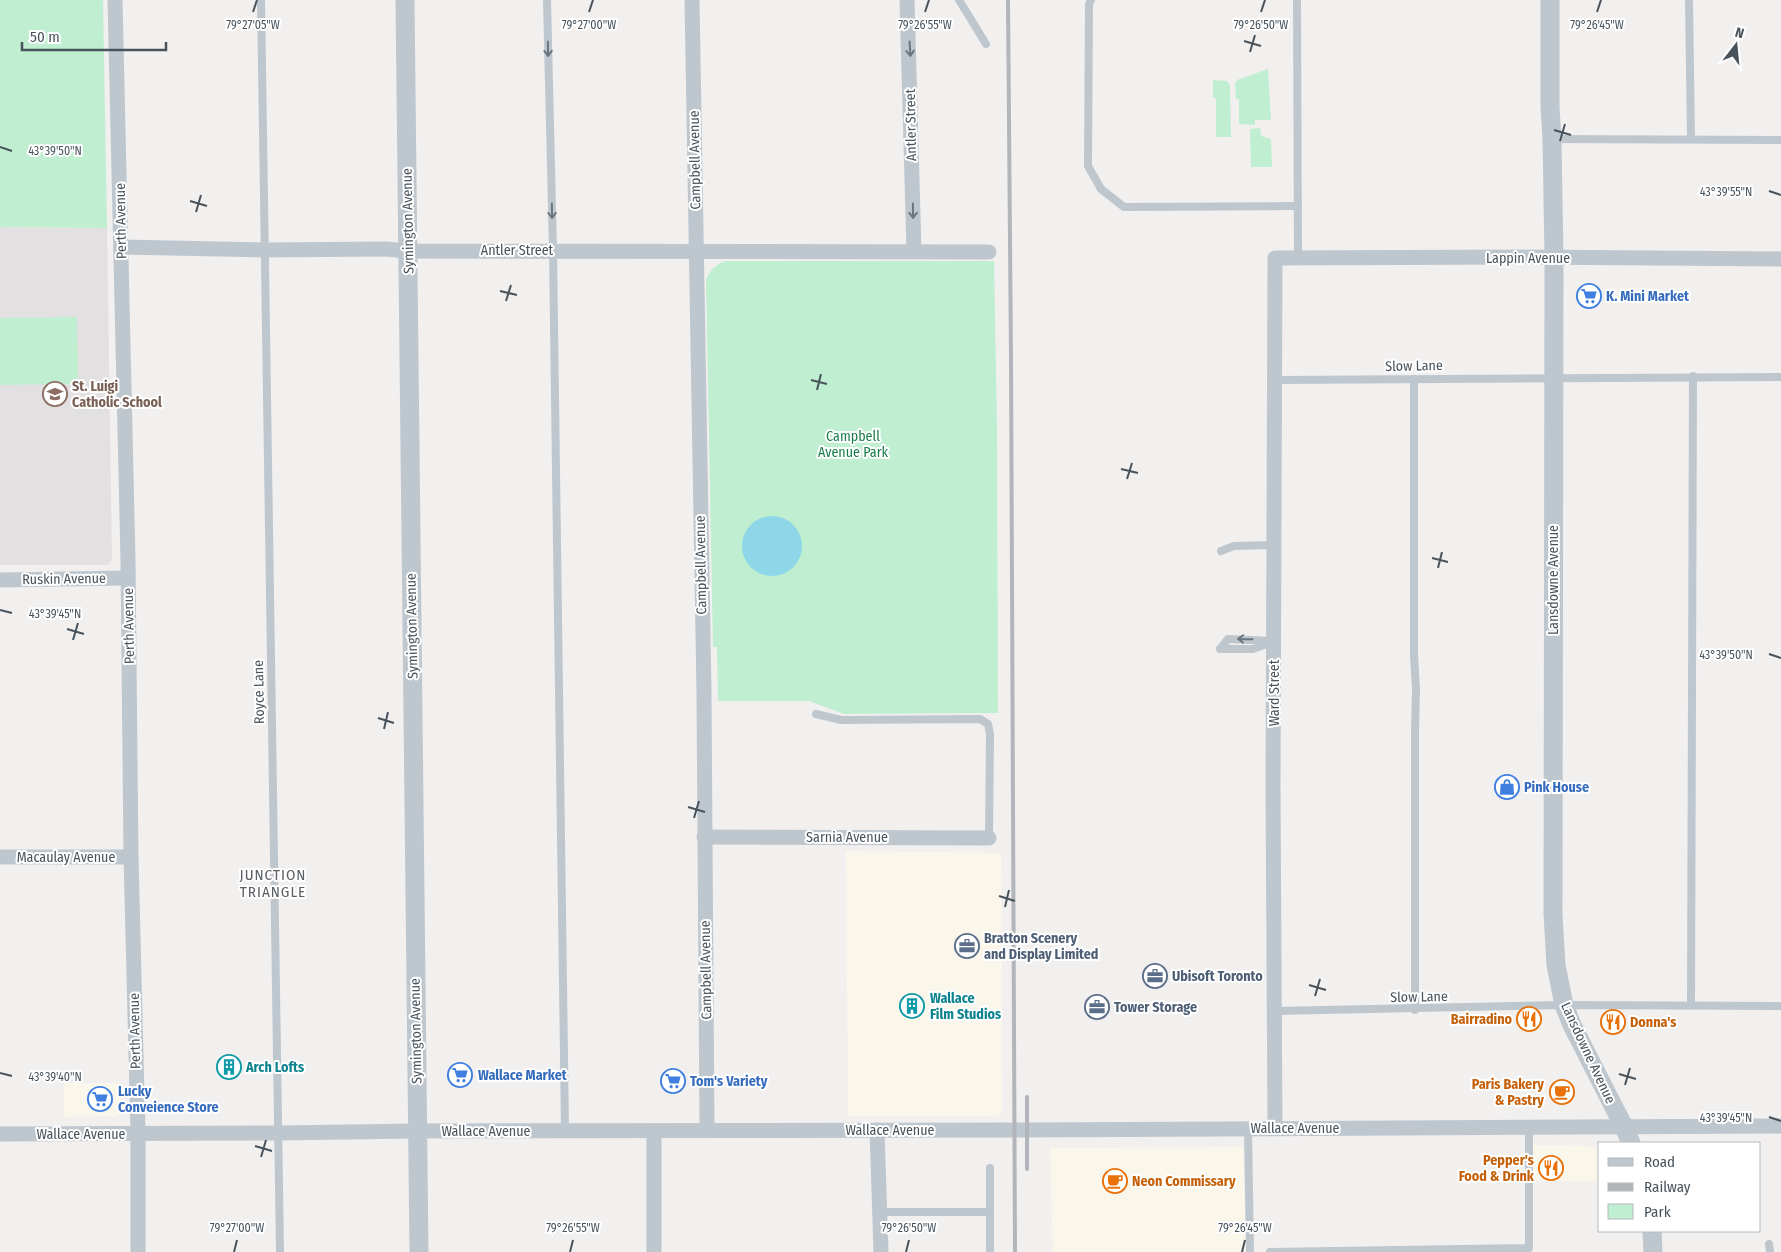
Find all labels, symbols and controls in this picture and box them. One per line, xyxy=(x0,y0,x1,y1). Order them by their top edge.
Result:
text: 79°27'05"W xyxy=(226,18,280,32)
text: 79°27'00"W xyxy=(562,18,616,32)
text: 79°26'55"W xyxy=(898,18,952,32)
text: 79°26'50"W xyxy=(1234,18,1288,32)
text: 79°26'45"W xyxy=(1570,18,1624,32)
scale bar xyxy=(22,20,166,52)
north arrow xyxy=(1711,20,1761,70)
text: N xyxy=(1733,24,1746,42)
text: 50 m xyxy=(30,28,60,46)
one-way arrow xyxy=(544,40,553,56)
one-way arrow xyxy=(905,40,914,56)
street label: Antler Street xyxy=(902,88,920,161)
street label: Campbell Avenue xyxy=(686,110,704,210)
text: 43°39'50"N xyxy=(28,144,82,158)
street label: Symington Avenue xyxy=(399,168,417,274)
street label: Perth Avenue xyxy=(112,183,130,259)
text: 43°39'55"N xyxy=(1700,185,1752,199)
one-way arrow xyxy=(547,202,557,219)
one-way arrow xyxy=(908,202,918,219)
street label: Antler Street xyxy=(481,242,554,259)
street label: Lappin Avenue xyxy=(1486,250,1570,267)
supermarket icon: K. Mini Market xyxy=(1576,283,1602,309)
place label: K. Mini Market xyxy=(1606,288,1690,305)
street label: Slow Lane xyxy=(1385,357,1443,375)
place label: St. Luigi Catholic School xyxy=(72,378,162,411)
school or university icon: St. Luigi Catholic School xyxy=(42,381,68,407)
park label: Campbell Avenue Park xyxy=(818,428,889,461)
street label: Campbell Avenue xyxy=(692,515,710,615)
street label: Lansdowne Avenue xyxy=(1545,525,1562,635)
street label: Ruskin Avenue xyxy=(22,570,106,588)
street label: Symington Avenue xyxy=(403,573,421,679)
street label: Perth Avenue xyxy=(120,588,138,664)
text: 43°39'45"N xyxy=(29,607,81,621)
one-way arrow xyxy=(1237,634,1254,644)
text: 43°39'50"N xyxy=(1699,648,1753,662)
street label: Ward Street xyxy=(1266,659,1283,726)
street label: Royce Lane xyxy=(250,660,268,724)
shop icon: Pink House xyxy=(1494,774,1520,800)
place label: Pink House xyxy=(1524,779,1589,796)
street label: Sarnia Avenue xyxy=(806,829,888,846)
street label: Macaulay Avenue xyxy=(17,849,115,866)
district label: JUNCTION TRIANGLE xyxy=(240,866,306,901)
street label: Campbell Avenue xyxy=(697,920,715,1020)
place label: Bratton Scenery and Display Limited xyxy=(984,930,1098,963)
office icon: Bratton Scenery and Display Limited xyxy=(954,933,980,959)
office icon: Ubisoft Toronto xyxy=(1142,963,1168,989)
place label: Ubisoft Toronto xyxy=(1172,968,1263,985)
street label: Symington Avenue xyxy=(407,978,425,1084)
street label: Slow Lane xyxy=(1390,988,1448,1006)
place label: Wallace Film Studios xyxy=(930,990,1001,1023)
street label: Perth Avenue xyxy=(126,993,144,1069)
building icon: Wallace Film Studios xyxy=(899,993,925,1019)
office icon: Tower Storage xyxy=(1084,994,1110,1020)
place label: Tower Storage xyxy=(1114,999,1197,1016)
street label: Lansdowne Avenue xyxy=(1557,1000,1619,1107)
restaurant icon: Bairradino xyxy=(1516,1006,1542,1032)
restaurant icon: Donna's xyxy=(1600,1009,1626,1035)
place label: Bairradino xyxy=(1451,1011,1513,1028)
place label: Donna's xyxy=(1630,1014,1676,1031)
building icon: Arch Lofts xyxy=(216,1054,242,1080)
place label: Arch Lofts xyxy=(245,1059,304,1076)
supermarket icon: Wallace Market xyxy=(447,1062,473,1088)
place label: Wallace Market xyxy=(478,1067,568,1084)
supermarket icon: Tom's Variety xyxy=(660,1068,686,1094)
text: 43°39'40"N xyxy=(28,1070,82,1084)
place label: Tom's Variety xyxy=(690,1073,768,1090)
place label: Paris Bakery & Pastry xyxy=(1472,1076,1544,1109)
cafe icon: Paris Bakery & Pastry xyxy=(1549,1079,1575,1105)
place label: Lucky Conveience Store xyxy=(118,1083,219,1116)
supermarket icon: Lucky Conveience Store xyxy=(87,1086,113,1112)
text: 43°39'45"N xyxy=(1700,1111,1752,1125)
street label: Wallace Avenue xyxy=(1251,1120,1340,1137)
street label: Wallace Avenue xyxy=(846,1122,935,1139)
street label: Wallace Avenue xyxy=(442,1123,531,1140)
street label: Wallace Avenue xyxy=(37,1126,126,1143)
legend xyxy=(1598,1142,1761,1232)
place label: Pepper's Food & Drink xyxy=(1459,1152,1535,1185)
text: Road xyxy=(1644,1153,1675,1171)
restaurant icon: Pepper's Food & Drink xyxy=(1538,1155,1564,1181)
cafe icon: Neon Commissary xyxy=(1102,1168,1128,1194)
place label: Neon Commissary xyxy=(1132,1173,1236,1190)
text: Railway xyxy=(1644,1178,1691,1196)
text: Park xyxy=(1644,1203,1671,1221)
text: 79°27'00"W xyxy=(210,1221,264,1235)
text: 79°26'55"W xyxy=(546,1221,600,1235)
text: 79°26'50"W xyxy=(882,1221,936,1235)
text: 79°26'45"W xyxy=(1218,1221,1272,1235)

